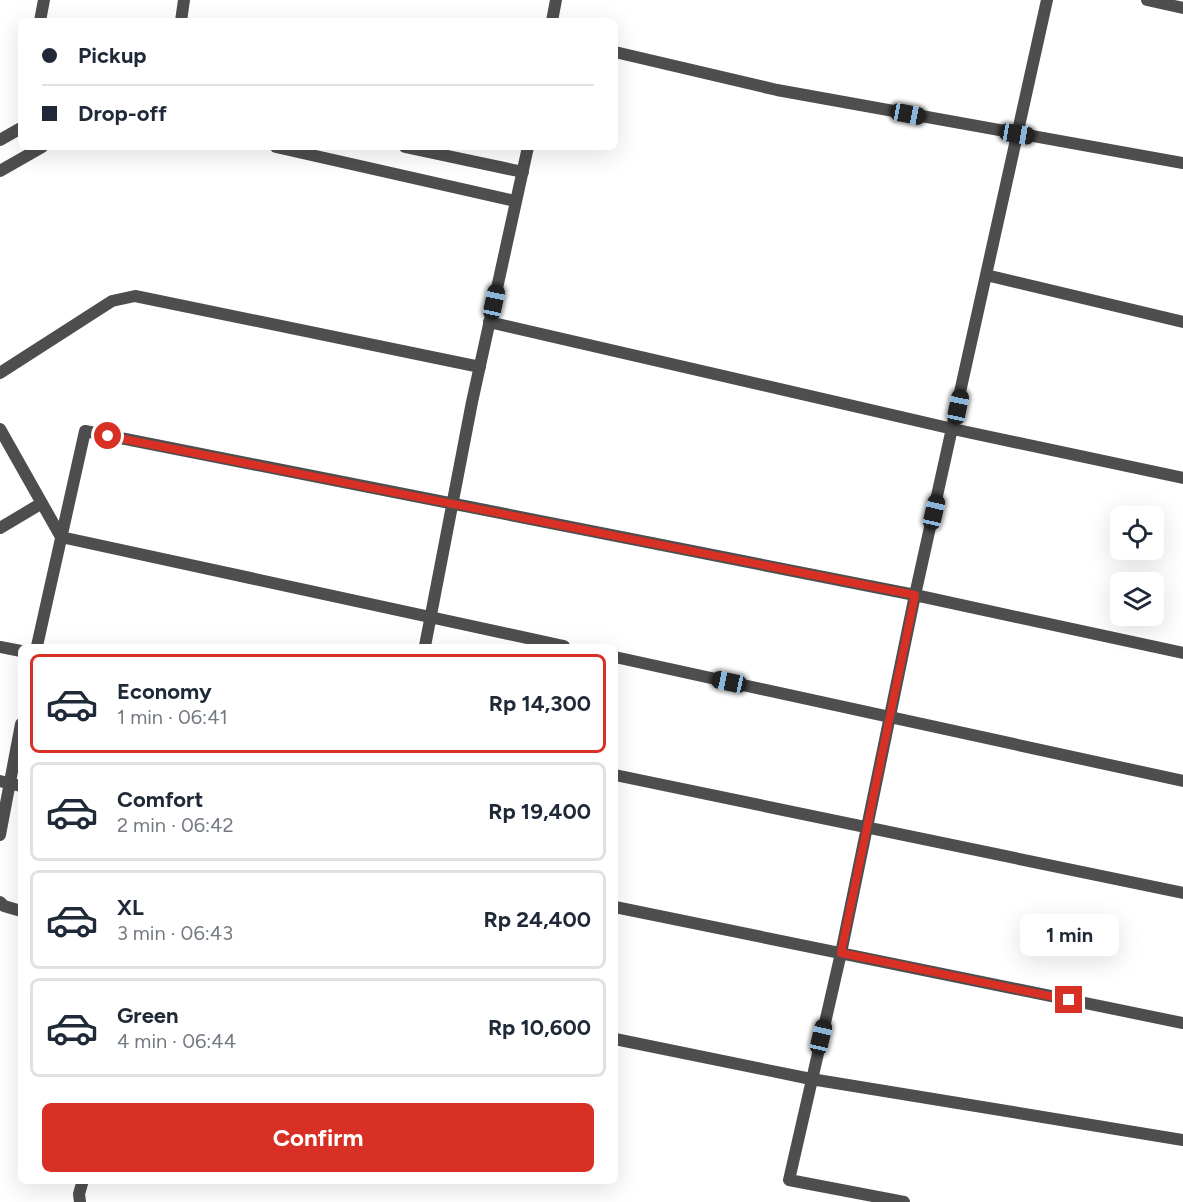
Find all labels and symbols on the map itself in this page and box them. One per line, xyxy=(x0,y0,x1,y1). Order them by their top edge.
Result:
car xyxy=(889,102,927,126)
car xyxy=(998,122,1036,146)
car xyxy=(481,283,507,321)
car xyxy=(945,388,971,426)
route start xyxy=(94,422,121,449)
car xyxy=(921,492,947,532)
car xyxy=(710,669,748,695)
callout: 1 min xyxy=(1020,913,1118,955)
route end xyxy=(1055,986,1082,1013)
car xyxy=(808,1017,834,1057)

